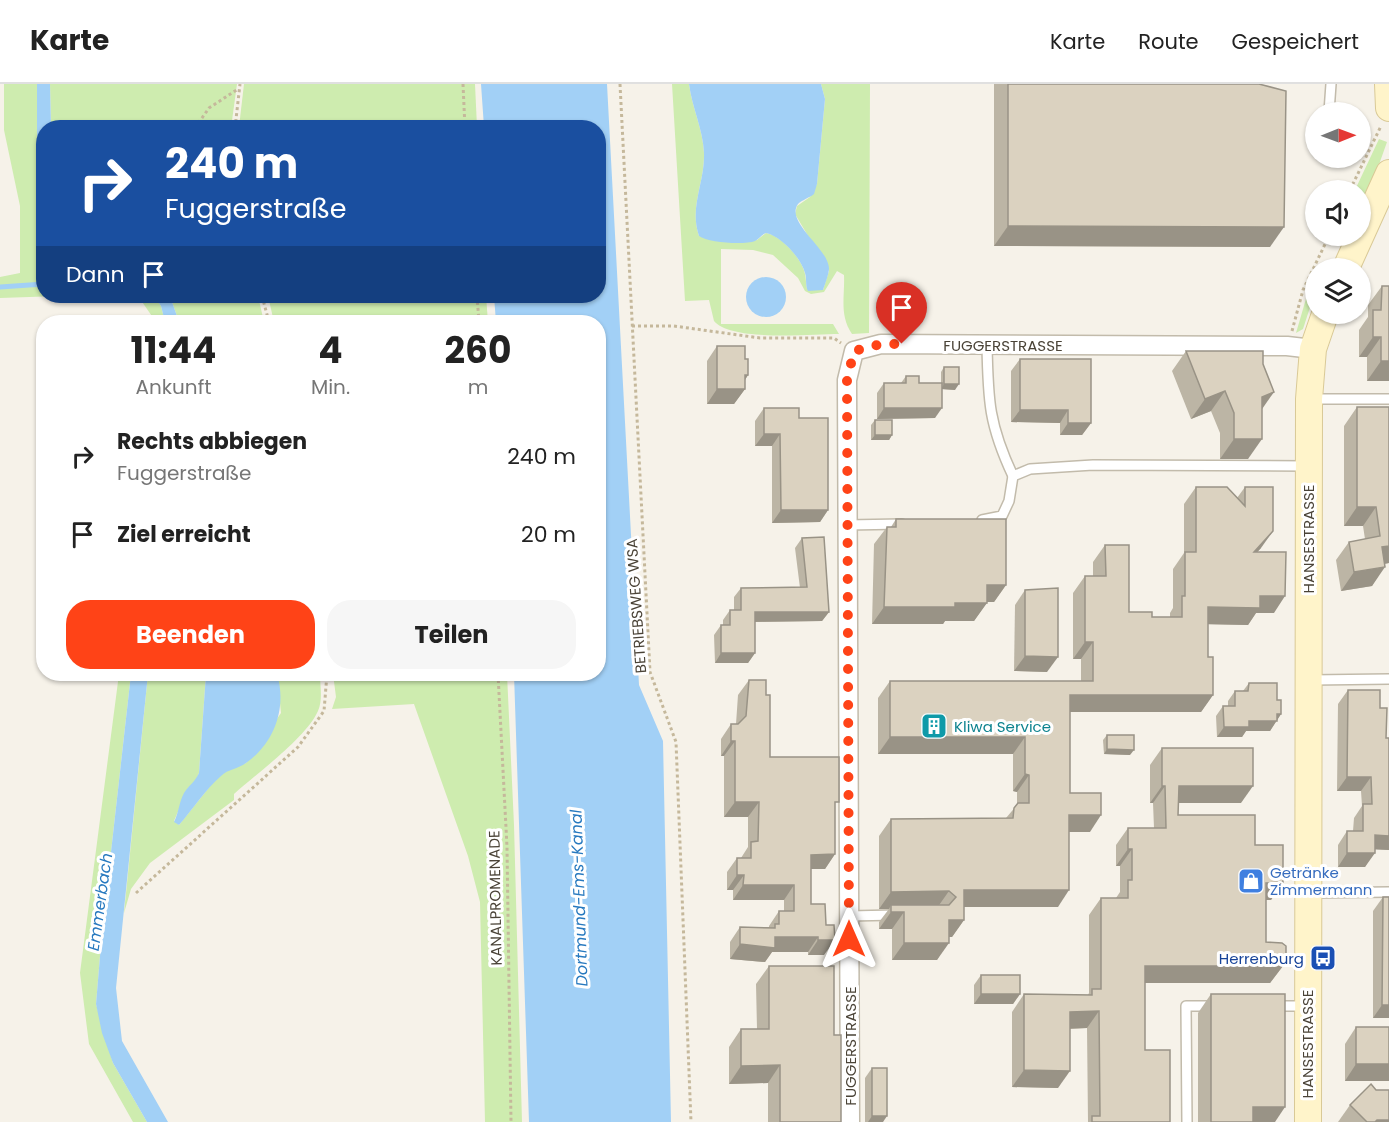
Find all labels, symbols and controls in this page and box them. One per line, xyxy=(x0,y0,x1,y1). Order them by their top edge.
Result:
text: Karte xyxy=(30,21,109,60)
text: Karte xyxy=(1050,27,1105,56)
text: Route xyxy=(1138,27,1199,56)
text: Gespeichert xyxy=(1232,27,1359,56)
north arrow xyxy=(1305,102,1371,168)
map controls xyxy=(1305,102,1371,324)
text: 240 m xyxy=(165,134,298,193)
icon: right xyxy=(66,144,144,222)
button: sound xyxy=(1305,180,1371,246)
text: Fuggerstraße xyxy=(165,190,347,227)
icon: arrive xyxy=(137,258,170,291)
button: layers xyxy=(1305,258,1371,324)
text: Dann xyxy=(66,259,125,290)
pin xyxy=(876,282,927,344)
icon: arrive xyxy=(885,291,918,324)
text: 11:44 xyxy=(130,325,217,376)
text: 4 xyxy=(318,325,343,376)
text: 260 xyxy=(445,325,512,376)
street label: FUGGERSTRASSE xyxy=(943,335,1063,356)
text: Ankunft xyxy=(135,373,212,401)
text: Min. xyxy=(311,373,350,401)
text: m xyxy=(468,373,488,401)
text: Rechts abbiegen xyxy=(117,426,307,457)
icon: right xyxy=(66,440,99,473)
text: 240 m xyxy=(507,441,576,472)
text: Fuggerstraße xyxy=(117,459,252,487)
street label: HANSESTRASSE xyxy=(1298,485,1319,594)
icon: arrive xyxy=(66,518,99,551)
text: Ziel erreicht xyxy=(117,519,251,550)
text: 20 m xyxy=(521,519,576,550)
street label: BETRIEBSWEG WSA xyxy=(621,538,651,674)
button: Beenden xyxy=(66,600,315,669)
button: Teilen xyxy=(327,600,576,669)
building icon: Kliwa Service xyxy=(919,711,949,741)
place label: Kliwa Service xyxy=(954,716,1051,737)
water label: Dortmund-Ems-Kanal xyxy=(564,809,594,987)
street label: KANALPROMENADE xyxy=(483,830,507,966)
water label: Emmerbach xyxy=(82,852,118,952)
place label: Getränke Zimmermann xyxy=(1270,862,1372,900)
shop icon: Getränke Zimmermann xyxy=(1236,866,1266,896)
position arrow xyxy=(817,907,881,971)
bus stop icon: Herrenburg xyxy=(1308,943,1338,973)
place label: Herrenburg xyxy=(1219,948,1304,969)
street label: FUGGERSTRASSE xyxy=(840,986,861,1106)
street label: HANSESTRASSE xyxy=(1297,990,1318,1099)

